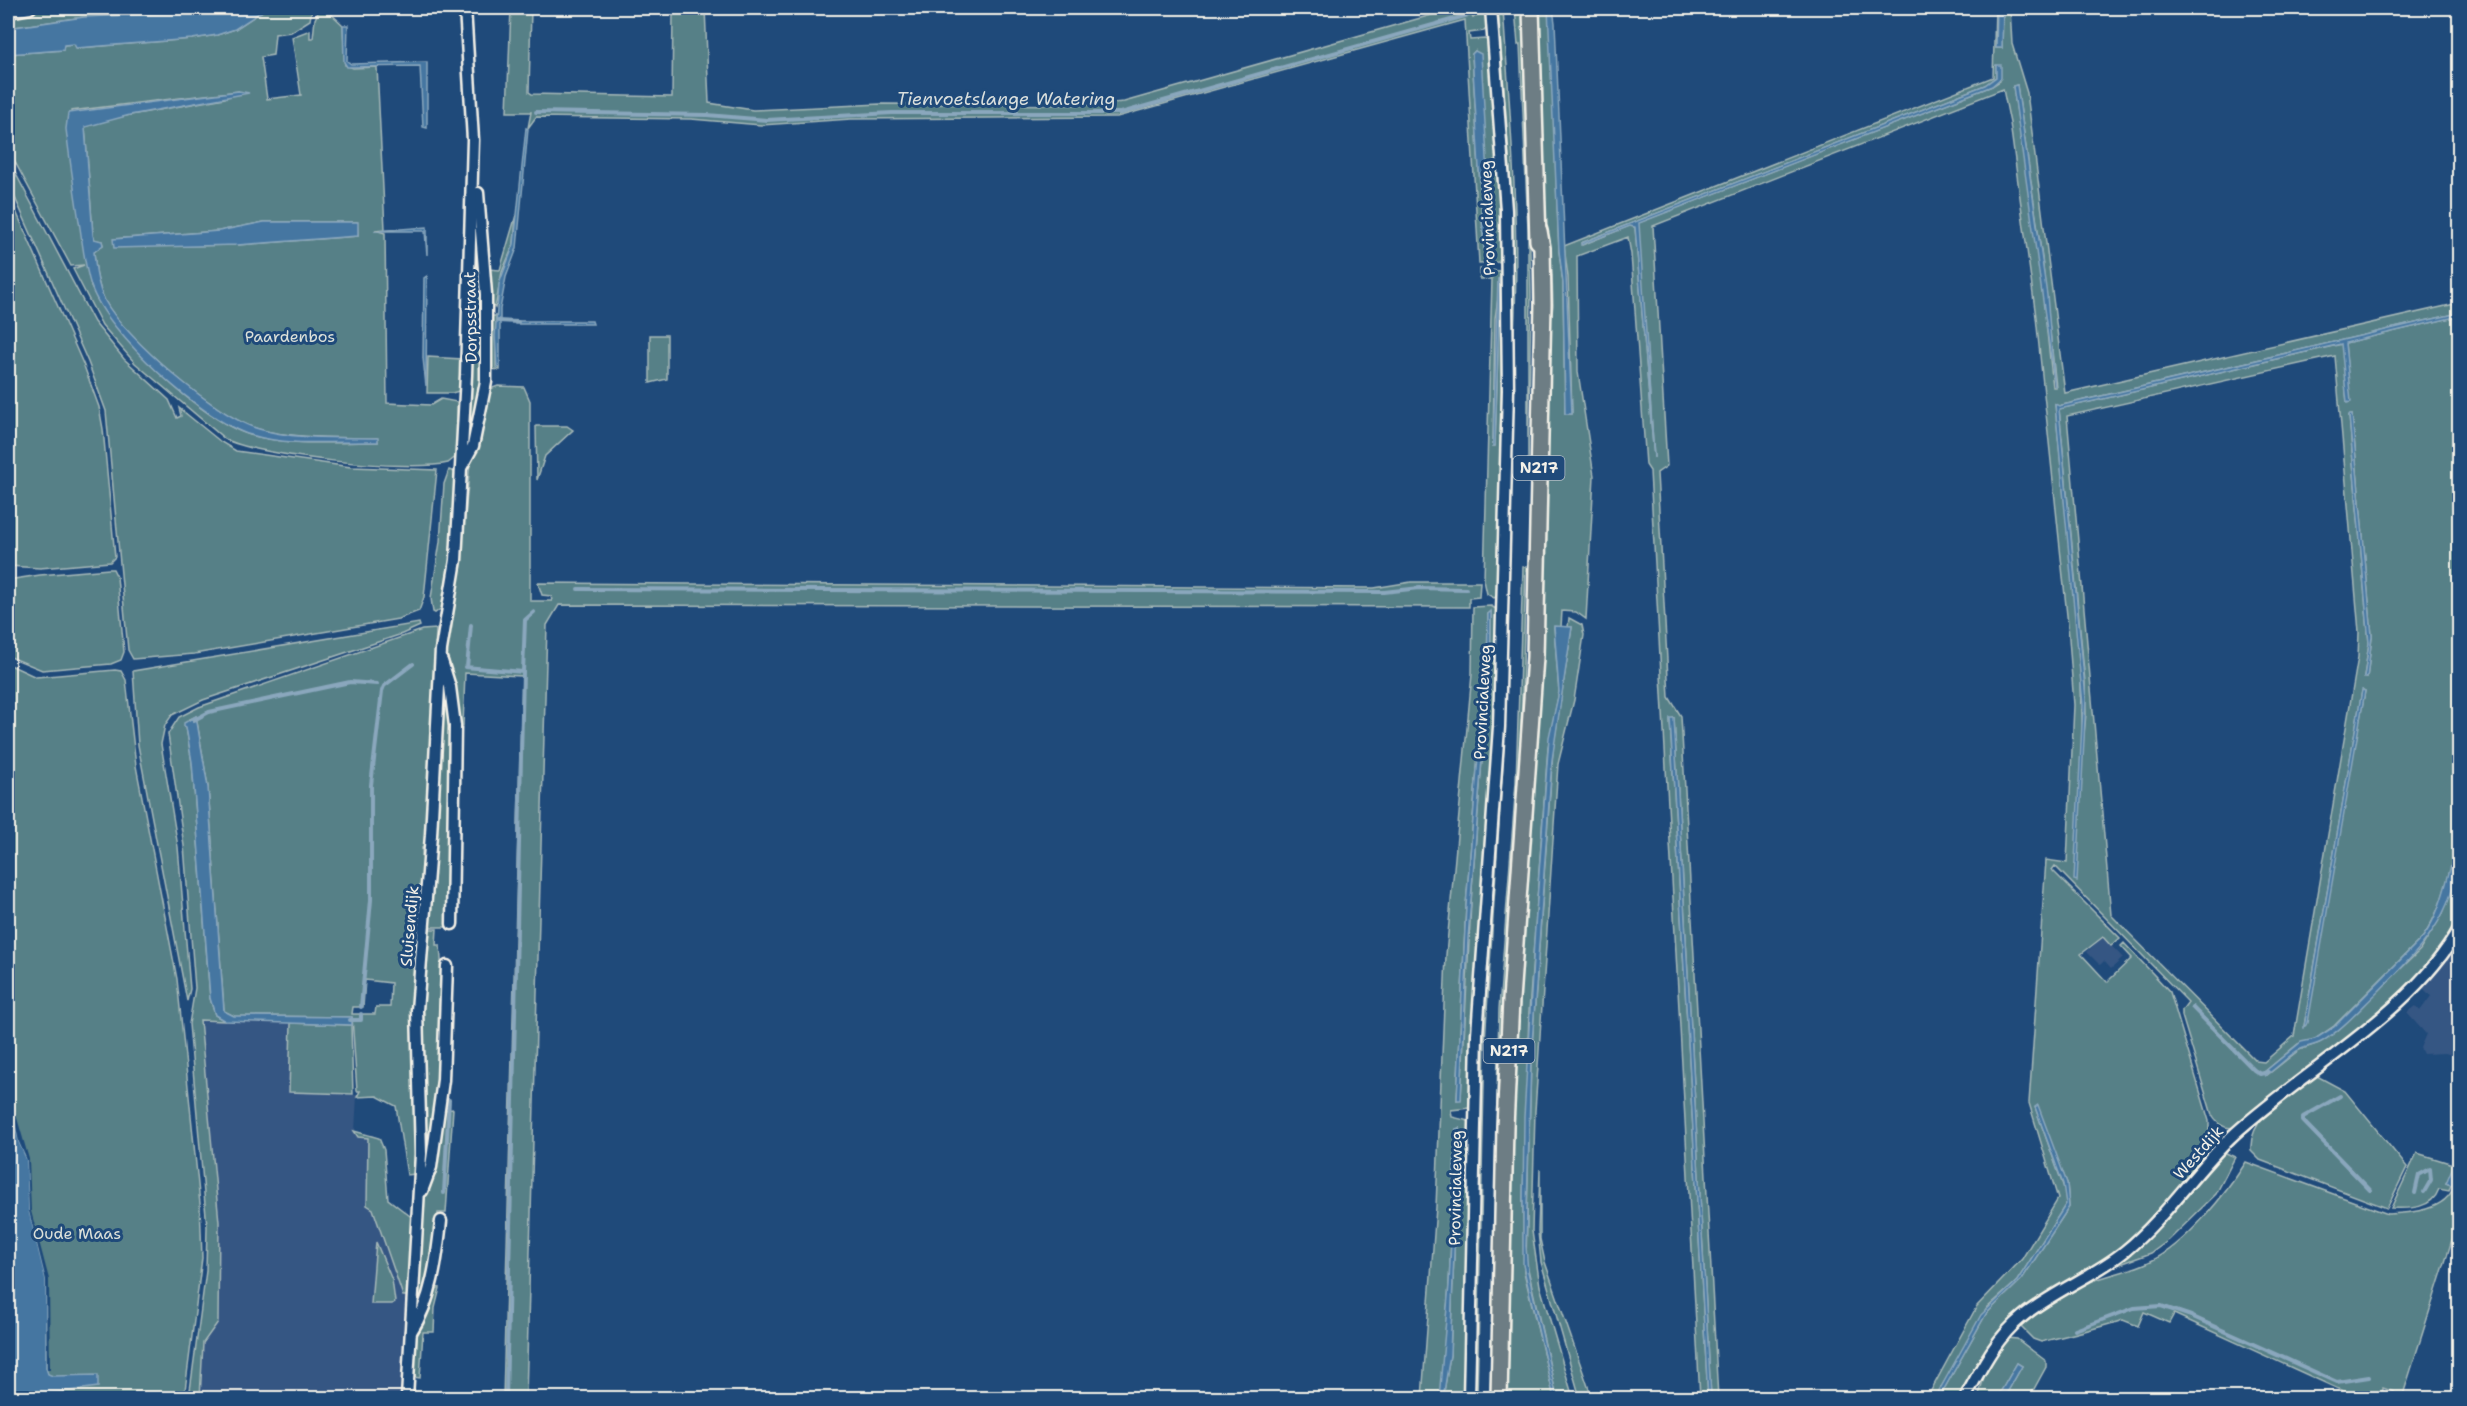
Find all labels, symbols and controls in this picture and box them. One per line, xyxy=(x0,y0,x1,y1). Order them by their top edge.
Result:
water label: Tienvoetslange Watering xyxy=(896,87,1116,111)
street label: Provincialeweg xyxy=(1475,160,1500,276)
street label: Dorpsstraat xyxy=(459,271,482,363)
park label: Paardenbos xyxy=(245,326,335,347)
road number: N217 xyxy=(1514,456,1564,480)
street label: Provincialeweg xyxy=(1469,644,1496,760)
street label: Sluisendijk xyxy=(396,885,423,967)
road number: N217 xyxy=(1484,1039,1534,1063)
street label: Westdijk xyxy=(2169,1121,2228,1184)
street label: Provincialeweg xyxy=(1444,1130,1467,1246)
park label: Oude Maas xyxy=(33,1223,121,1244)

